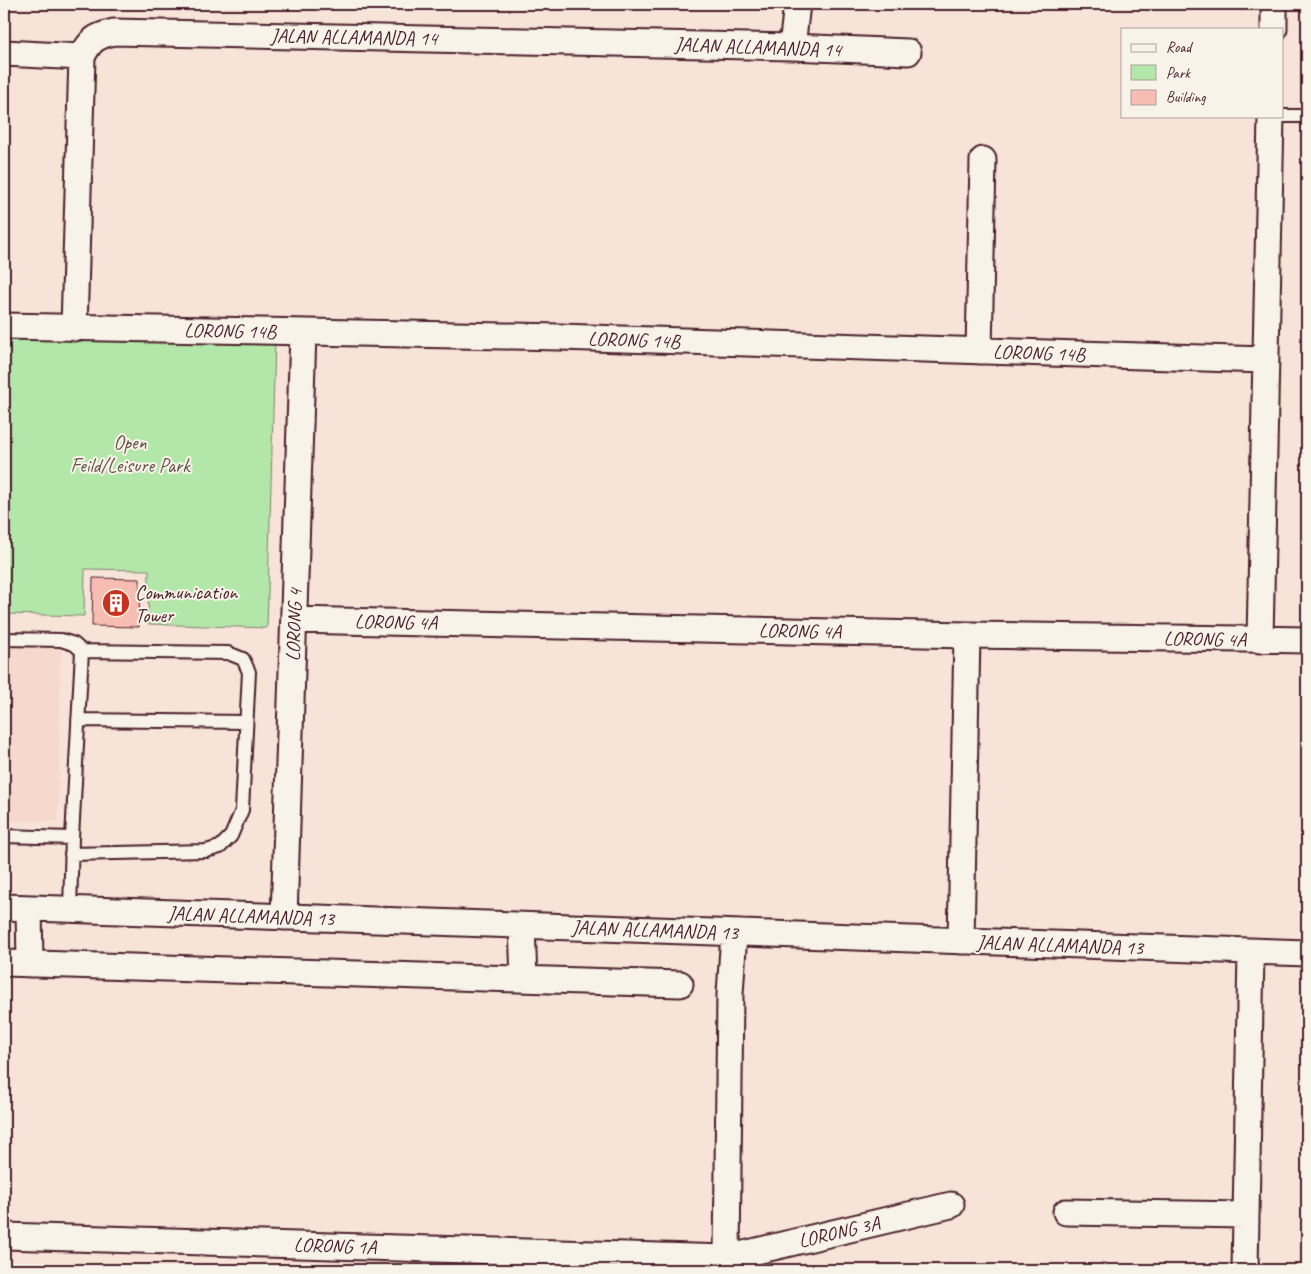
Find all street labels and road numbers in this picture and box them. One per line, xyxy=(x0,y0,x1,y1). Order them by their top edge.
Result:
street label: JALAN ALLAMANDA 14 xyxy=(269,23,440,51)
street label: JALAN ALLAMANDA 14 xyxy=(673,32,844,62)
street label: LORONG 14B xyxy=(184,318,278,344)
street label: LORONG 14B xyxy=(588,326,682,354)
street label: LORONG 14B xyxy=(993,339,1087,367)
street label: LORONG 4 xyxy=(280,586,308,662)
street label: LORONG 4A xyxy=(355,609,438,635)
street label: LORONG 4A xyxy=(759,618,842,644)
street label: LORONG 4A xyxy=(1164,626,1247,652)
street label: JALAN ALLAMANDA 13 xyxy=(166,901,337,931)
street label: JALAN ALLAMANDA 13 xyxy=(570,915,741,945)
street label: JALAN ALLAMANDA 13 xyxy=(975,930,1146,960)
street label: LORONG 3A xyxy=(796,1210,883,1253)
street label: LORONG 1A xyxy=(293,1232,378,1260)

